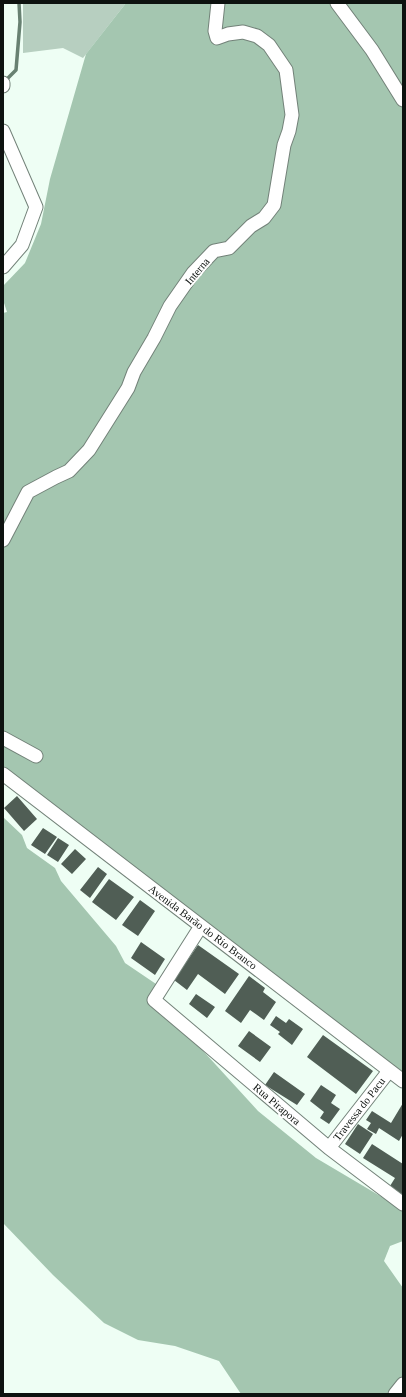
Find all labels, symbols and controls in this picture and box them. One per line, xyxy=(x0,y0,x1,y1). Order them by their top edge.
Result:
street label: Interna xyxy=(182,255,212,287)
street label: Avenida Barão do Rio Branco xyxy=(147,882,260,972)
street label: Travessa do Pacu xyxy=(331,1075,388,1143)
street label: Rua Pirapora xyxy=(251,1081,303,1127)

